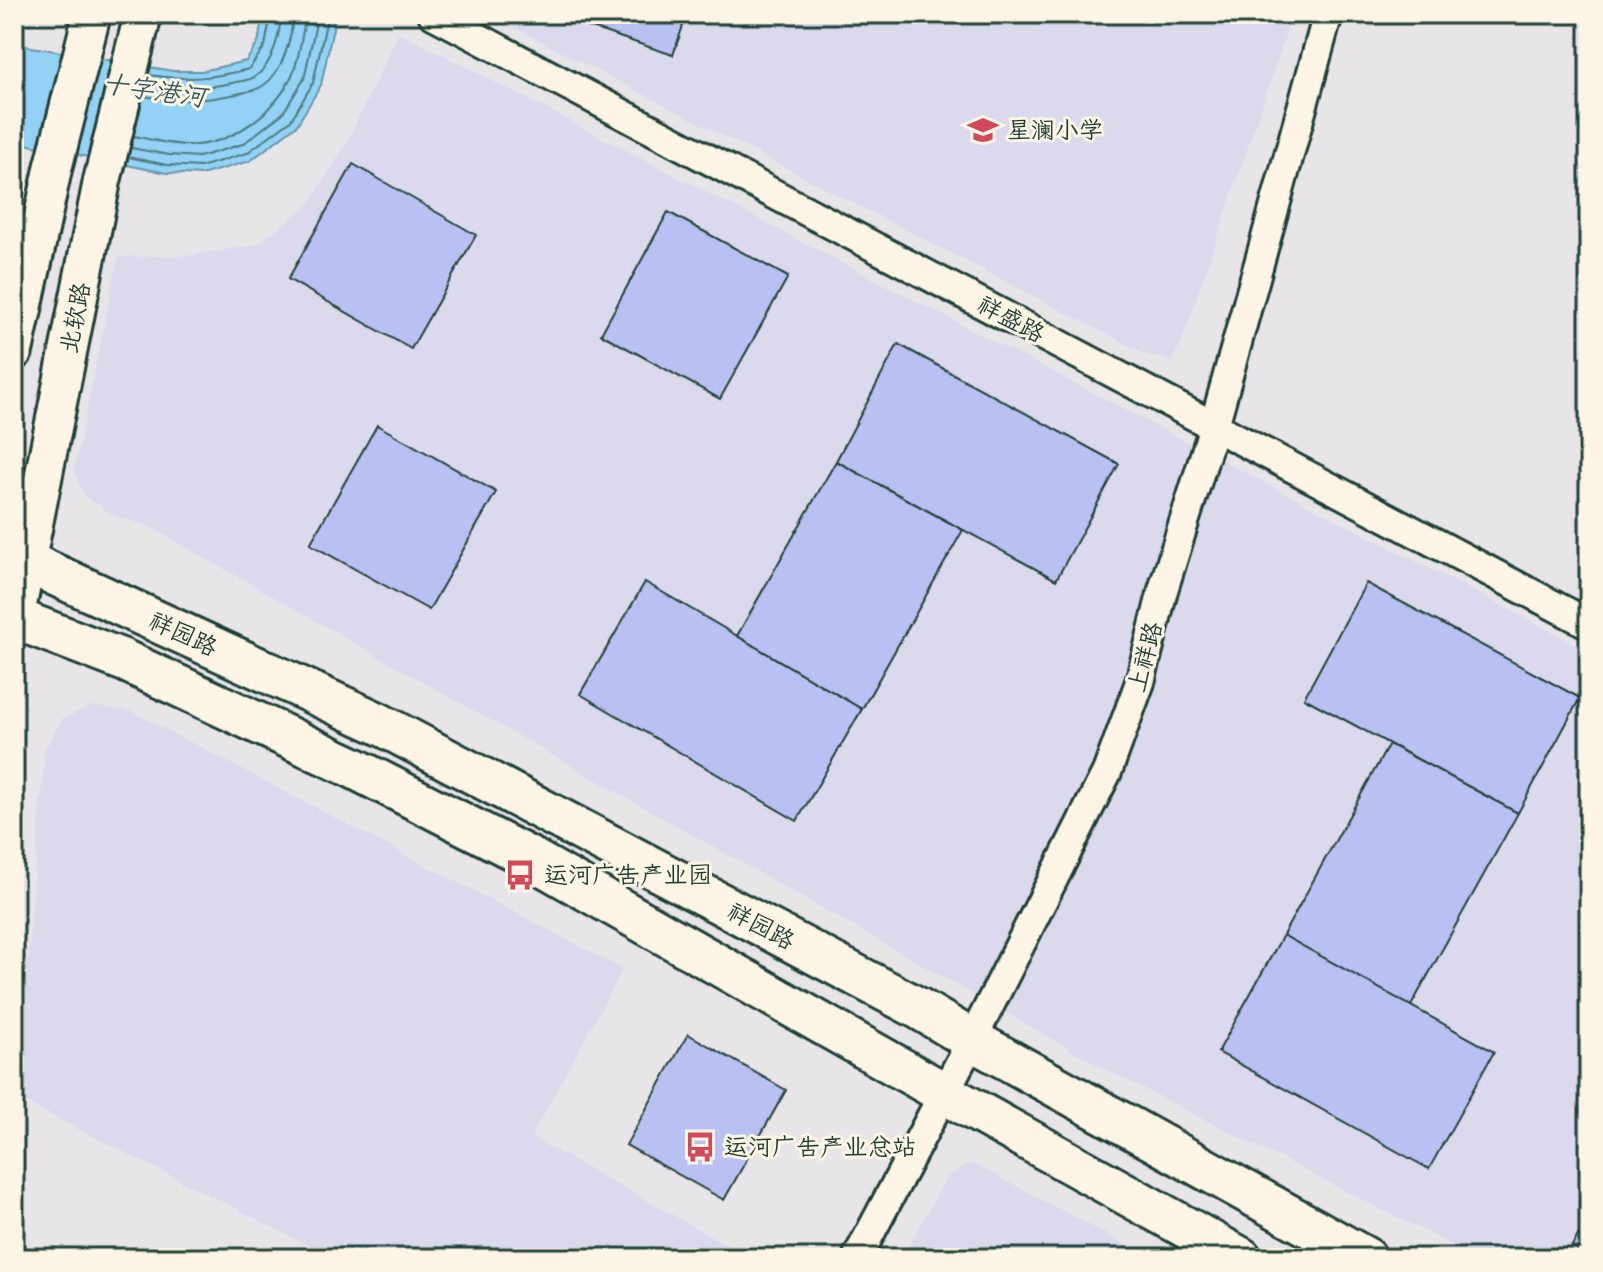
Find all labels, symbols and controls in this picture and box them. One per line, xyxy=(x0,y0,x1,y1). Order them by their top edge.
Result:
water label: 十字港河 xyxy=(100,65,212,114)
school or university icon: 星澜小学 xyxy=(966,113,1000,147)
place label: 星澜小学 xyxy=(1007,113,1103,144)
street label: 北软路 xyxy=(51,279,96,356)
street label: 祥盛路 xyxy=(973,287,1051,348)
street label: 祥园路 xyxy=(144,603,223,662)
street label: 上祥路 xyxy=(1119,618,1168,695)
bus stop icon: 运河广告产业园 xyxy=(503,858,537,892)
place label: 运河广告产业园 xyxy=(544,858,712,889)
street label: 祥园路 xyxy=(723,894,801,955)
bus stop icon: 运河广告产业总站 xyxy=(683,1130,717,1164)
place label: 运河广告产业总站 xyxy=(724,1130,916,1161)

